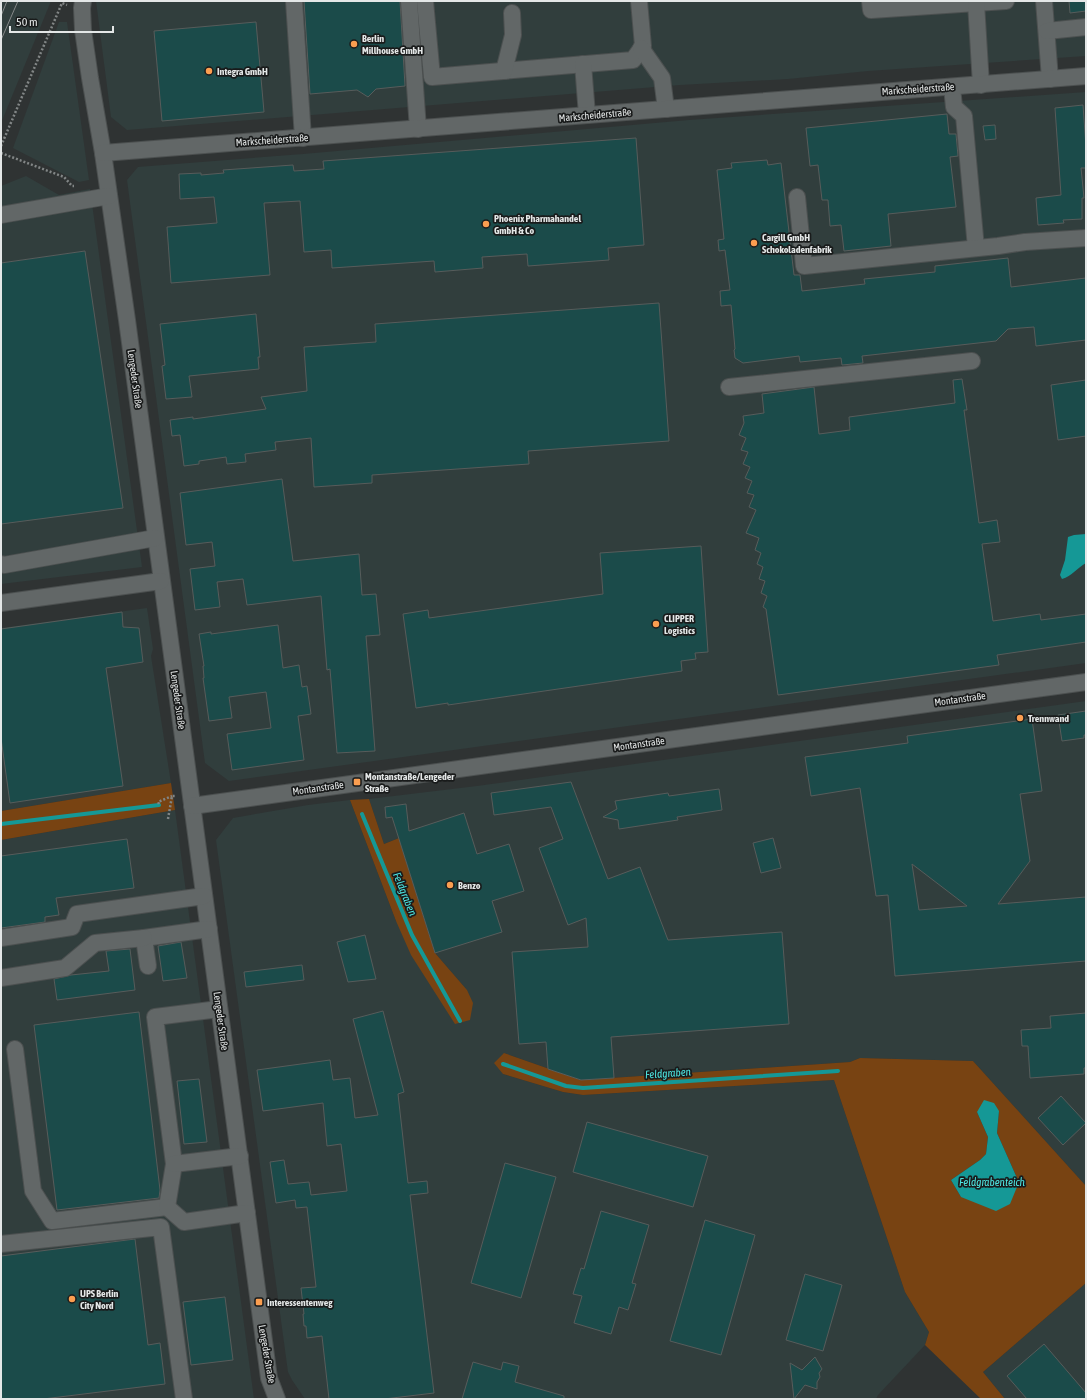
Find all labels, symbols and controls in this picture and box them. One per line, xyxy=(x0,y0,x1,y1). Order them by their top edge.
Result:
scale bar xyxy=(10,8,113,34)
text: 50 m xyxy=(16,15,38,29)
place label: Berlin Millhouse GmbH xyxy=(362,33,423,56)
marker: Berlin Millhouse GmbH xyxy=(349,39,359,49)
marker: Integra GmbH xyxy=(204,66,214,76)
place label: Integra GmbH xyxy=(217,66,268,77)
street label: Markscheiderstraße xyxy=(881,81,955,97)
street label: Markscheiderstraße xyxy=(558,106,632,124)
street label: Markscheiderstraße xyxy=(235,132,309,148)
place label: Phoenix Pharmahandel GmbH & Co xyxy=(494,213,581,236)
marker: Phoenix Pharmahandel GmbH & Co xyxy=(481,219,491,229)
place label: Cargill GmbH Schokoladenfabrik xyxy=(762,232,832,255)
marker: Cargill GmbH Schokoladenfabrik xyxy=(749,238,759,248)
street label: Lengeder Straße xyxy=(125,349,145,410)
place label: CLIPPER Logistics xyxy=(664,613,696,636)
marker: CLIPPER Logistics xyxy=(651,619,661,629)
street label: Lengeder Straße xyxy=(168,670,188,731)
street label: Montanstraße xyxy=(934,690,987,708)
marker: Trennwand xyxy=(1015,713,1025,723)
place label: Trennwand xyxy=(1028,713,1069,724)
street label: Montanstraße xyxy=(613,735,666,753)
place label: Montanstraße/Lengeder Straße xyxy=(365,771,455,794)
marker: Montanstraße/Lengeder Straße xyxy=(352,777,362,787)
street label: Montanstraße xyxy=(292,779,345,797)
water label: Feldgraben xyxy=(391,870,419,918)
marker: Benzo xyxy=(445,880,455,890)
place label: Benzo xyxy=(458,880,481,891)
street label: Lengeder Straße xyxy=(211,991,231,1052)
water label: Feldgraben xyxy=(645,1065,692,1081)
water label: Feldgrabenteich xyxy=(959,1176,1026,1188)
place label: UPS Berlin City Nord xyxy=(80,1288,119,1311)
marker: UPS Berlin City Nord xyxy=(67,1294,77,1304)
marker: Interessentenweg xyxy=(254,1297,264,1307)
place label: Interessentenweg xyxy=(267,1297,333,1308)
street label: Lengeder Straße xyxy=(256,1324,278,1385)

